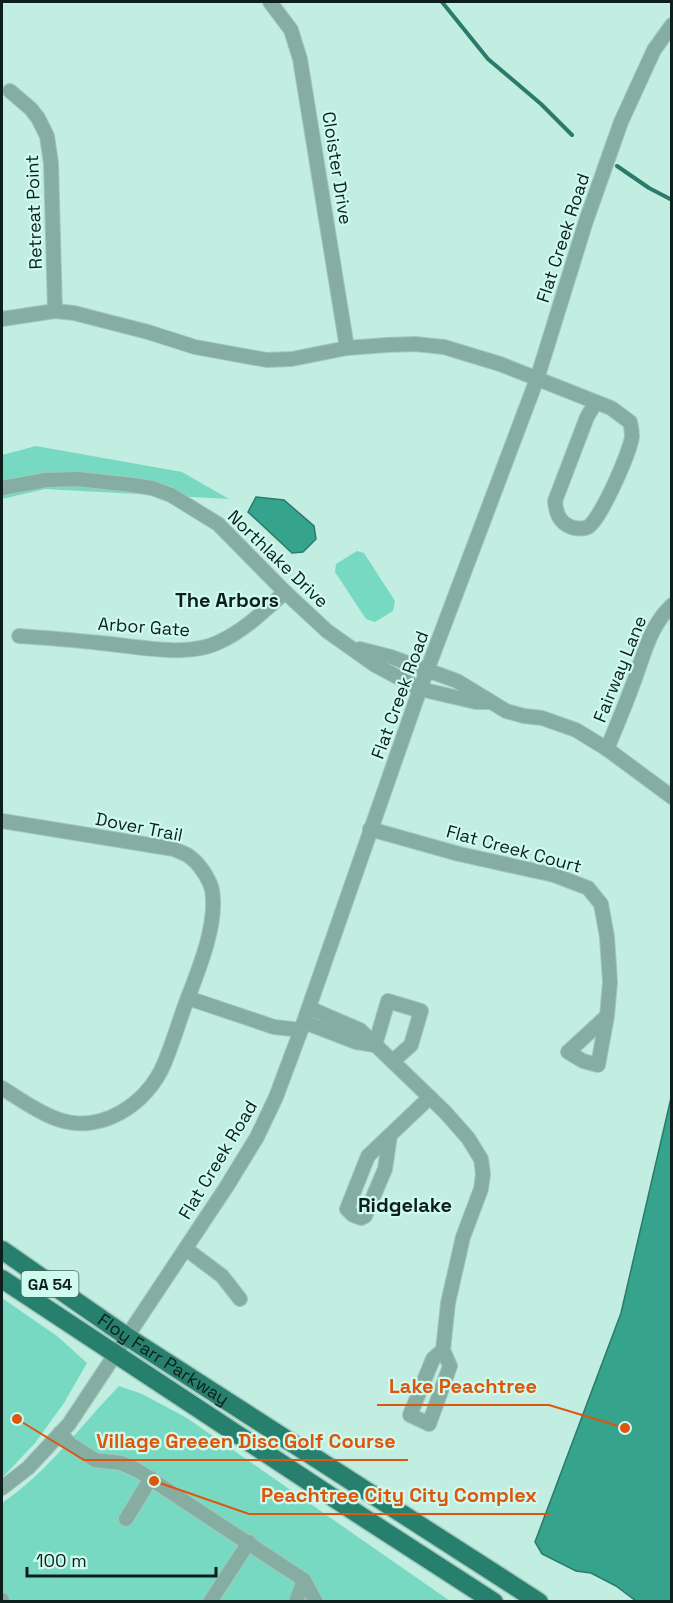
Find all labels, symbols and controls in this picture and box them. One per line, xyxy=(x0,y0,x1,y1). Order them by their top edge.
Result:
street label: Cloister Drive xyxy=(317,110,358,226)
street label: Retreat Point xyxy=(20,154,47,270)
street label: Flat Creek Road xyxy=(531,170,594,305)
street label: Northlake Drive xyxy=(223,505,334,613)
district label: The Arbors xyxy=(175,587,279,613)
street label: Arbor Gate xyxy=(97,612,191,641)
street label: Fairway Lane xyxy=(588,612,651,726)
street label: Flat Creek Road xyxy=(366,628,433,762)
street label: Dover Trail xyxy=(93,807,185,846)
street label: Flat Creek Court xyxy=(444,819,584,878)
street label: Flat Creek Road xyxy=(173,1096,262,1223)
district label: Ridgelake xyxy=(358,1192,452,1218)
road number: GA 54 xyxy=(22,1271,78,1297)
street label: Floy Farr Parkway xyxy=(94,1308,233,1410)
callout: Lake Peachtree xyxy=(377,1367,549,1405)
text: Lake Peachtree xyxy=(389,1373,537,1399)
callout: Village Greeen Disc Golf Course xyxy=(84,1422,408,1460)
text: Village Greeen Disc Golf Course xyxy=(96,1428,396,1454)
callout: Peachtree City City Complex xyxy=(249,1476,549,1514)
text: Peachtree City City Complex xyxy=(261,1482,537,1508)
scale bar xyxy=(27,1540,216,1578)
text: 100 m xyxy=(36,1549,87,1572)

